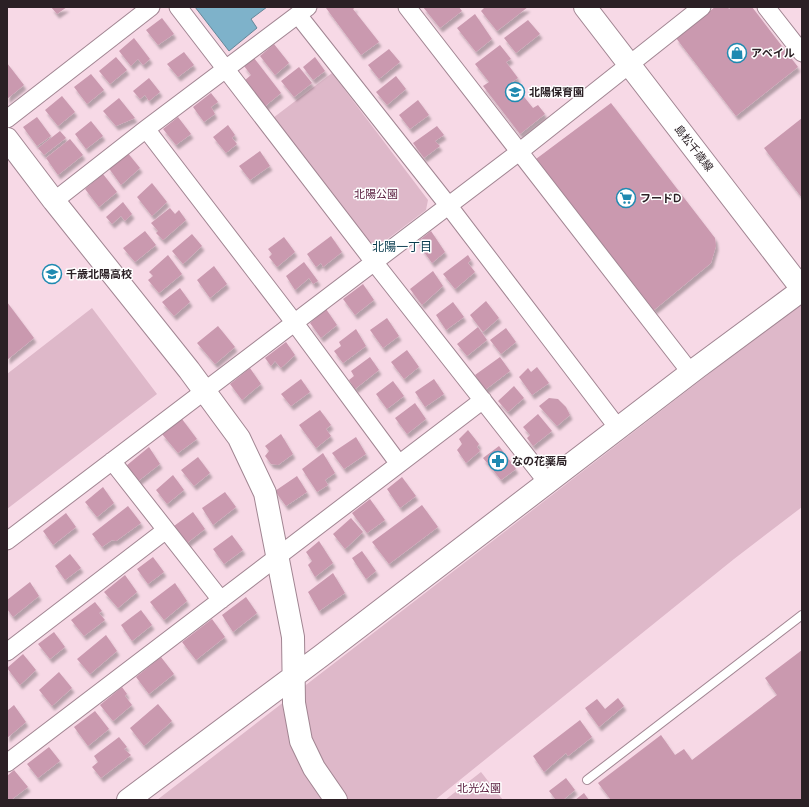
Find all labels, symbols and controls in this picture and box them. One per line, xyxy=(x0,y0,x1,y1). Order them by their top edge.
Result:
shop icon: アベイル xyxy=(726,42,748,64)
place label: アベイル xyxy=(751,47,795,60)
school or university icon: 北陽保育園 xyxy=(504,81,526,103)
place label: 北陽保育園 xyxy=(529,86,584,99)
street label: 島松千歳線 xyxy=(672,123,716,174)
supermarket icon: フードD xyxy=(615,187,637,209)
park label: 北陽公園 xyxy=(354,188,398,201)
place label: フードD xyxy=(640,192,681,205)
district label: 北陽一丁目 xyxy=(372,240,432,254)
school or university icon: 千歳北陽高校 xyxy=(41,263,63,285)
place label: 千歳北陽高校 xyxy=(66,268,132,281)
pharmacy icon: なの花薬局 xyxy=(487,450,509,472)
place label: なの花薬局 xyxy=(512,455,567,468)
park label: 北光公園 xyxy=(457,782,501,795)

